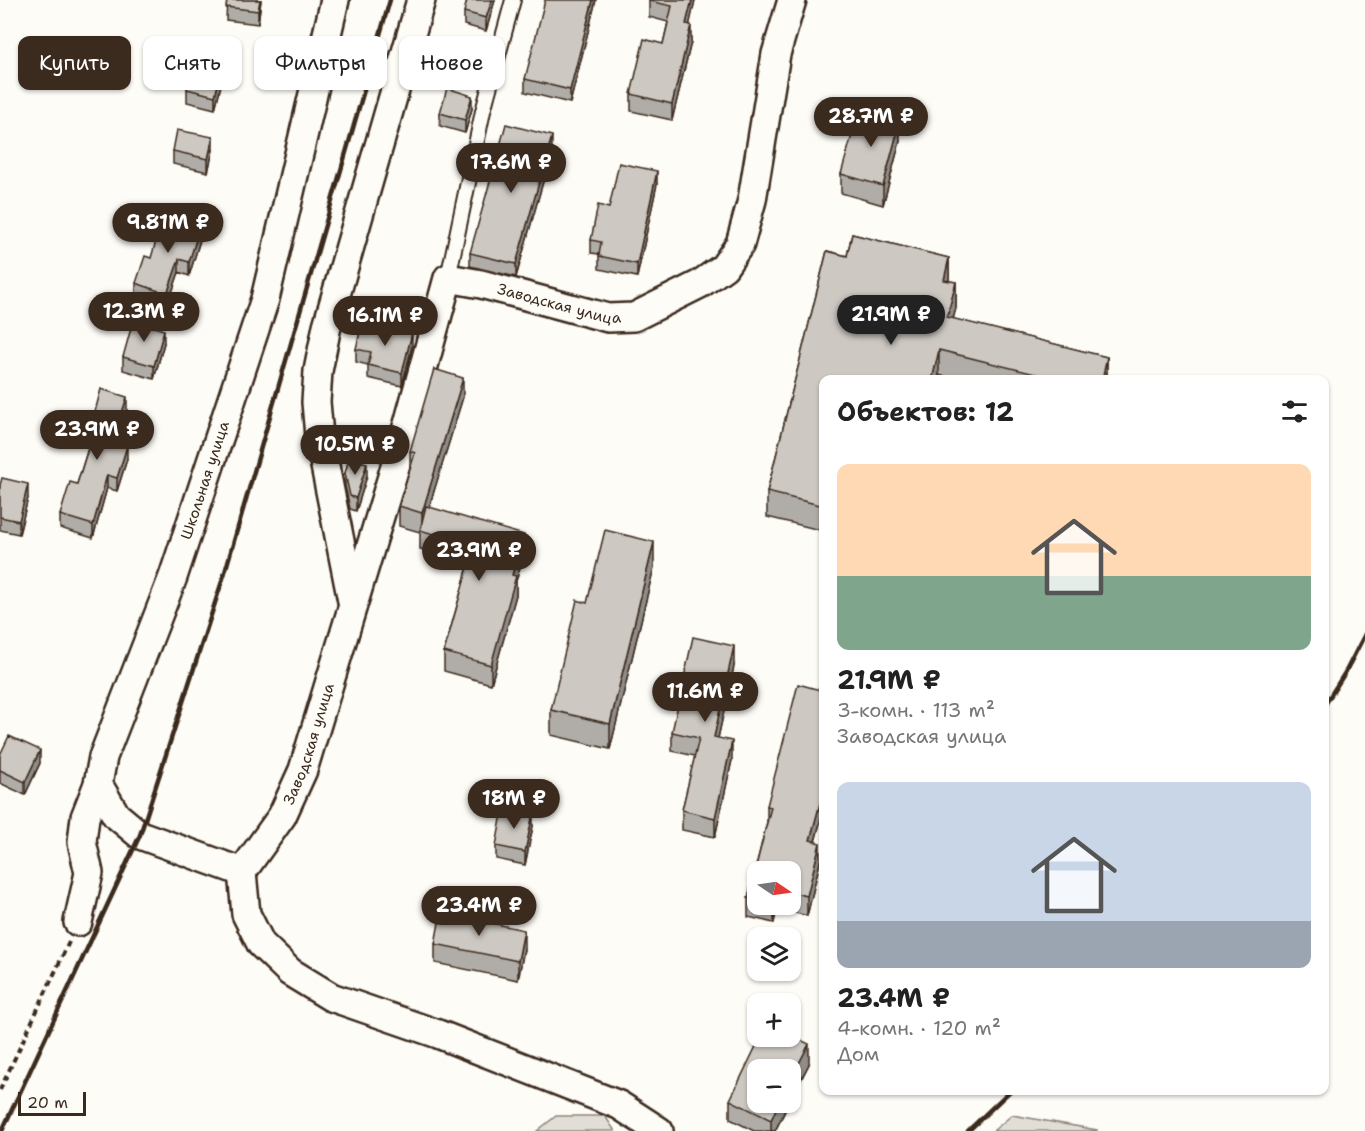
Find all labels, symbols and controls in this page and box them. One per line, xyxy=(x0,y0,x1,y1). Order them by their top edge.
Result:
chip: Купить xyxy=(18,36,131,90)
chip: Снять xyxy=(143,36,242,90)
chip: Фильтры xyxy=(254,36,387,90)
chip: Новое xyxy=(399,36,505,90)
pin: 28.7M ₽ xyxy=(816,97,926,148)
text: 28.7M ₽ xyxy=(828,103,914,129)
pin: 17.6M ₽ xyxy=(456,143,566,194)
text: 17.6M ₽ xyxy=(470,149,552,175)
pin: 9.81M ₽ xyxy=(113,203,223,254)
text: 9.81M ₽ xyxy=(126,209,210,235)
street label: Заводская улица xyxy=(495,279,622,329)
pin: 12.3M ₽ xyxy=(89,292,199,343)
pin: 21.9M ₽ xyxy=(836,295,946,346)
pin: 16.1M ₽ xyxy=(330,296,440,347)
text: 12.3M ₽ xyxy=(102,298,186,324)
text: 21.9M ₽ xyxy=(851,301,931,327)
text: 16.1M ₽ xyxy=(347,302,423,328)
text: Объектов: 12 xyxy=(837,394,1014,429)
icon: filters xyxy=(1278,395,1311,428)
pin: 23.9M ₽ xyxy=(42,410,152,461)
text: 23.9M ₽ xyxy=(54,416,140,442)
street label: Школьная улица xyxy=(176,418,234,542)
pin: 10.5M ₽ xyxy=(300,425,410,476)
text: 10.5M ₽ xyxy=(315,431,395,457)
icon: home xyxy=(1020,503,1128,611)
pin: 23.9M ₽ xyxy=(424,531,534,582)
text: 23.9M ₽ xyxy=(436,537,522,563)
text: 21.9M ₽ xyxy=(837,662,941,697)
pin: 11.6M ₽ xyxy=(650,672,760,723)
text: 11.6M ₽ xyxy=(666,678,744,704)
street label: Заводская улица xyxy=(279,680,339,808)
text: 3-комн. · 113 m² xyxy=(837,697,995,723)
text: Заводская улица xyxy=(837,723,1006,749)
pin: 18M ₽ xyxy=(472,779,556,830)
text: 18M ₽ xyxy=(482,785,546,811)
icon: home xyxy=(1020,821,1128,929)
north arrow xyxy=(747,861,801,915)
map controls xyxy=(747,861,801,1113)
pin: 23.4M ₽ xyxy=(424,886,534,937)
text: 23.4M ₽ xyxy=(435,892,523,918)
button: layers xyxy=(747,927,801,981)
text: 23.4M ₽ xyxy=(837,980,950,1015)
button: + xyxy=(747,993,801,1047)
text: 4-комн. · 120 m² xyxy=(837,1015,1001,1041)
text: Дом xyxy=(837,1041,879,1067)
button: − xyxy=(747,1059,801,1113)
scale bar xyxy=(18,1089,86,1116)
text: 20 m xyxy=(27,1092,68,1113)

